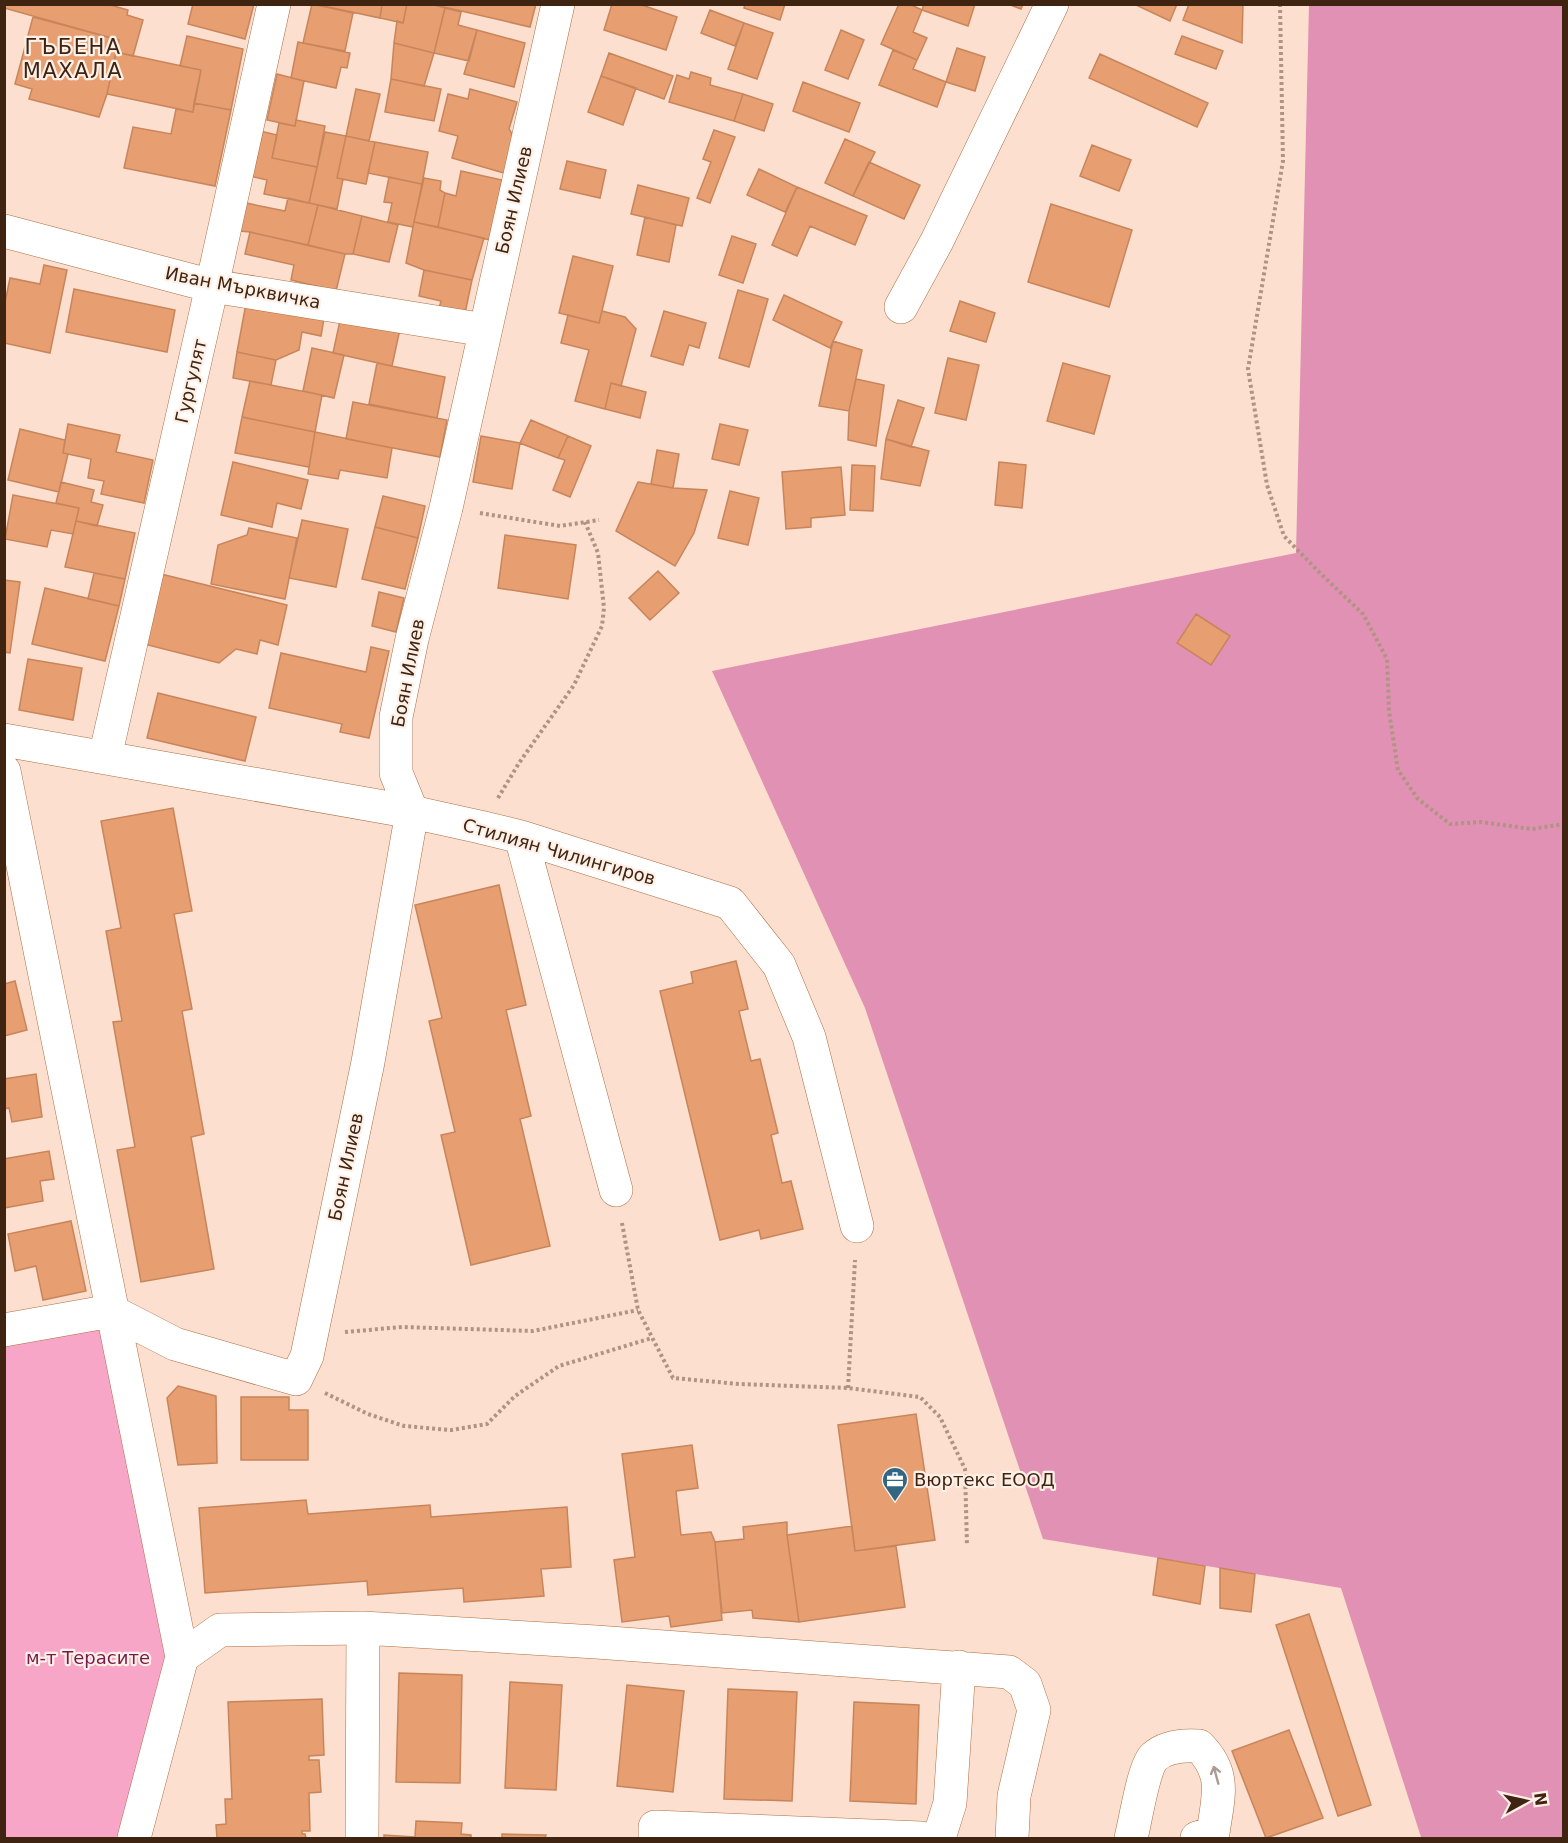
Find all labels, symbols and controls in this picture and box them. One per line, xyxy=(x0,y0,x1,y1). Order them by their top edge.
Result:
district label: ГЪБЕНА МАХАЛА xyxy=(23,35,123,83)
street label: Боян Илиев xyxy=(491,144,536,256)
street label: Иван Мърквичка xyxy=(164,262,323,313)
street label: Гургулят xyxy=(171,337,210,425)
street label: Боян Илиев xyxy=(387,617,428,729)
street label: Стилиян Чилингиров xyxy=(460,814,658,889)
street label: Боян Илиев xyxy=(324,1111,367,1223)
office icon: Вюртекс ЕООД xyxy=(880,1465,910,1503)
place label: Вюртекс ЕООД xyxy=(914,1469,1055,1490)
park label: м-т Терасите xyxy=(26,1647,150,1668)
one-way arrow xyxy=(1210,1766,1222,1785)
north arrow xyxy=(1496,1771,1556,1831)
text: N xyxy=(1530,1791,1551,1807)

